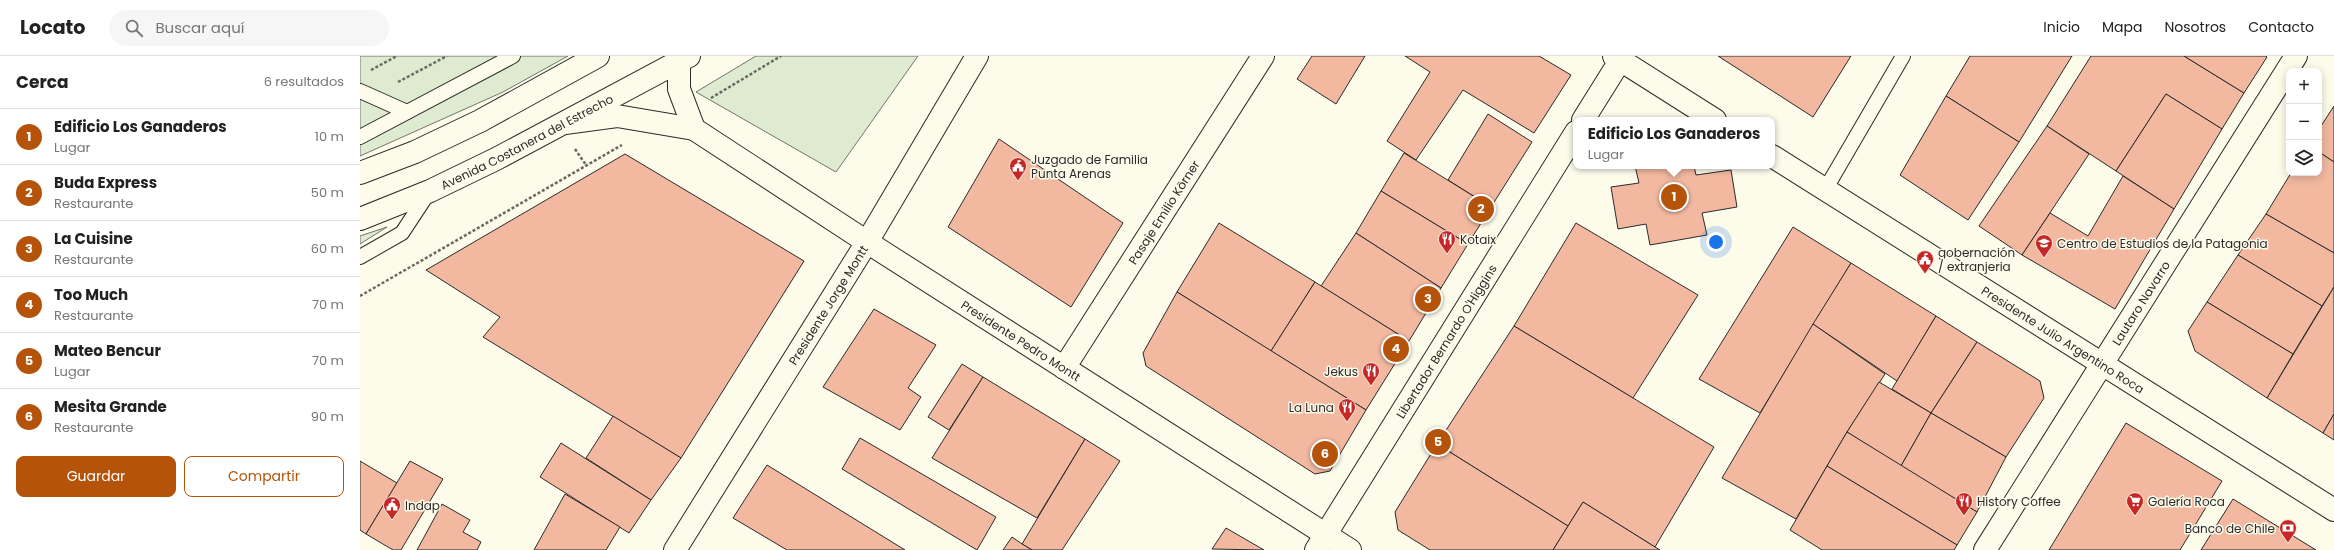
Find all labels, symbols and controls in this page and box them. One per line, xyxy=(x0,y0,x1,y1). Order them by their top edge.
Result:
search box xyxy=(109,10,389,46)
text: Locato xyxy=(20,14,85,41)
icon: search xyxy=(123,17,145,39)
text: Buscar aquí xyxy=(155,17,244,38)
text: Inicio xyxy=(2043,17,2080,37)
text: Mapa xyxy=(2102,17,2143,37)
text: Nosotros xyxy=(2165,17,2226,37)
text: Contacto xyxy=(2248,17,2314,37)
map controls xyxy=(2286,68,2322,176)
button: + xyxy=(2286,68,2322,104)
text: Cerca xyxy=(16,70,69,94)
text: 6 resultados xyxy=(264,72,344,91)
street label: Avenida Costanera del Estrecho xyxy=(438,89,616,193)
button: − xyxy=(2286,104,2322,140)
text: Edificio Los Ganaderos xyxy=(54,116,227,137)
popup xyxy=(1573,117,1775,169)
text: Edificio Los Ganaderos xyxy=(1588,123,1760,144)
text: 1 xyxy=(27,127,31,146)
text: 10 m xyxy=(315,127,344,146)
text: Lugar xyxy=(54,138,90,157)
button: layers xyxy=(2286,140,2322,176)
text: Lugar xyxy=(1588,145,1624,164)
place label: Juzgado de Familia Punta Arenas xyxy=(1031,151,1148,182)
public building icon: Juzgado de Familia Punta Arenas xyxy=(1008,156,1028,181)
street label: Pasaje Emilio Körner xyxy=(1124,156,1203,267)
text: Buda Express xyxy=(54,172,157,193)
pin: 1 xyxy=(1661,182,1687,212)
text: 2 xyxy=(25,183,33,202)
text: 50 m xyxy=(311,183,344,202)
text: Restaurante xyxy=(54,194,133,213)
pin: 2 xyxy=(1468,194,1494,224)
text: La Cuisine xyxy=(54,228,133,249)
restaurant icon: Kotaix xyxy=(1437,229,1457,254)
place label: Kotaix xyxy=(1460,231,1496,248)
your location xyxy=(1706,232,1726,252)
school or university icon: Centro de Estudios de la Patagonia xyxy=(2034,233,2054,258)
place label: Centro de Estudios de la Patagonia xyxy=(2057,235,2268,252)
text: 3 xyxy=(25,239,33,258)
text: 60 m xyxy=(311,239,344,258)
street label: Presidente Jorge Montt xyxy=(784,242,872,368)
place label: gobernación / extranjeria xyxy=(1938,244,2015,275)
public building icon: gobernación / extranjeria xyxy=(1915,249,1935,274)
text: Restaurante xyxy=(54,250,133,269)
street label: Lautaro Navarro xyxy=(2108,257,2174,348)
street label: Libertador Bernardo O'Higgins xyxy=(1392,261,1500,421)
street label: Presidente Julio Argentino Roca xyxy=(1978,282,2148,397)
text: Too Much xyxy=(54,284,128,305)
pin: 3 xyxy=(1415,284,1441,314)
text: 4 xyxy=(25,295,33,314)
text: 70 m xyxy=(312,295,344,314)
street label: Presidente Pedro Montt xyxy=(958,296,1084,385)
text: Restaurante xyxy=(54,306,133,325)
pin: 4 xyxy=(1383,334,1409,364)
text: Mateo Bencur xyxy=(54,340,161,361)
text: 5 xyxy=(25,351,33,370)
text: 70 m xyxy=(312,351,344,370)
restaurant icon: Jekus xyxy=(1361,361,1381,386)
text: Lugar xyxy=(54,362,90,381)
place label: Jekus xyxy=(1324,363,1358,380)
text: Mesita Grande xyxy=(54,396,167,417)
restaurant icon: La Luna xyxy=(1337,397,1357,422)
place label: La Luna xyxy=(1289,399,1334,416)
text: 6 xyxy=(25,407,33,426)
text: 90 m xyxy=(311,407,344,426)
text: Restaurante xyxy=(54,418,133,437)
pin: 5 xyxy=(1425,427,1451,457)
pin: 6 xyxy=(1312,439,1338,469)
button: Guardar xyxy=(16,456,176,497)
button: Compartir xyxy=(184,456,344,497)
restaurant icon: History Coffee xyxy=(1954,491,1974,516)
supermarket icon: Galería Roca xyxy=(2125,491,2145,516)
place label: History Coffee xyxy=(1977,493,2061,510)
place label: Galería Roca xyxy=(2148,493,2225,510)
public building icon: Indap xyxy=(382,495,402,520)
place label: Indap xyxy=(405,497,440,514)
bank icon: Banco de Chile xyxy=(2278,518,2298,543)
place label: Banco de Chile xyxy=(2185,520,2275,537)

